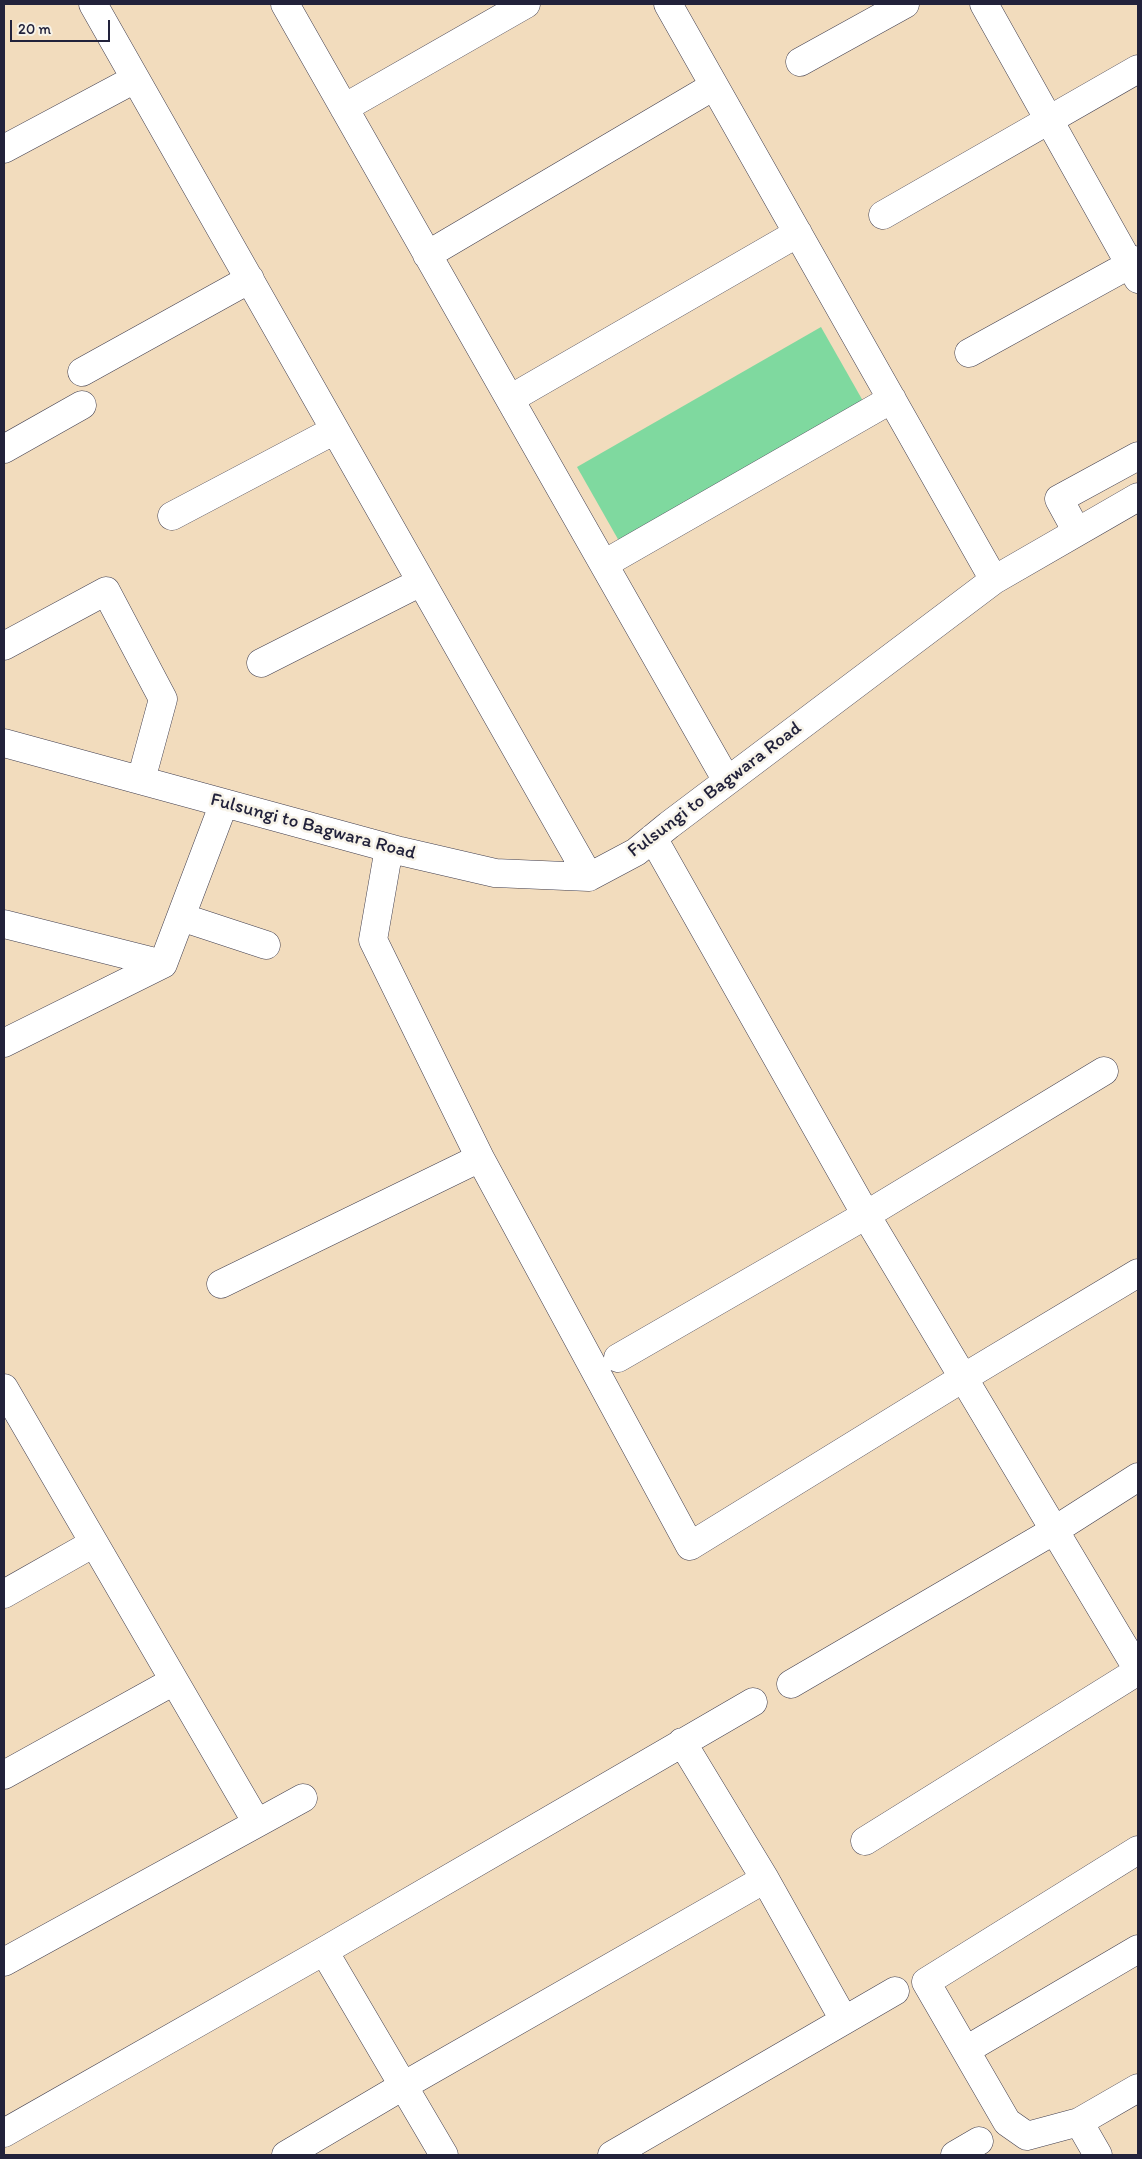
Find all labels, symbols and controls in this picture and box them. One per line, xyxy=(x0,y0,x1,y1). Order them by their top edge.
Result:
scale bar xyxy=(12,10,112,42)
text: 20 m xyxy=(18,20,51,38)
street label: Fulsungi to Bagwara Road xyxy=(624,717,806,863)
street label: Fulsungi to Bagwara Road xyxy=(208,789,418,865)

